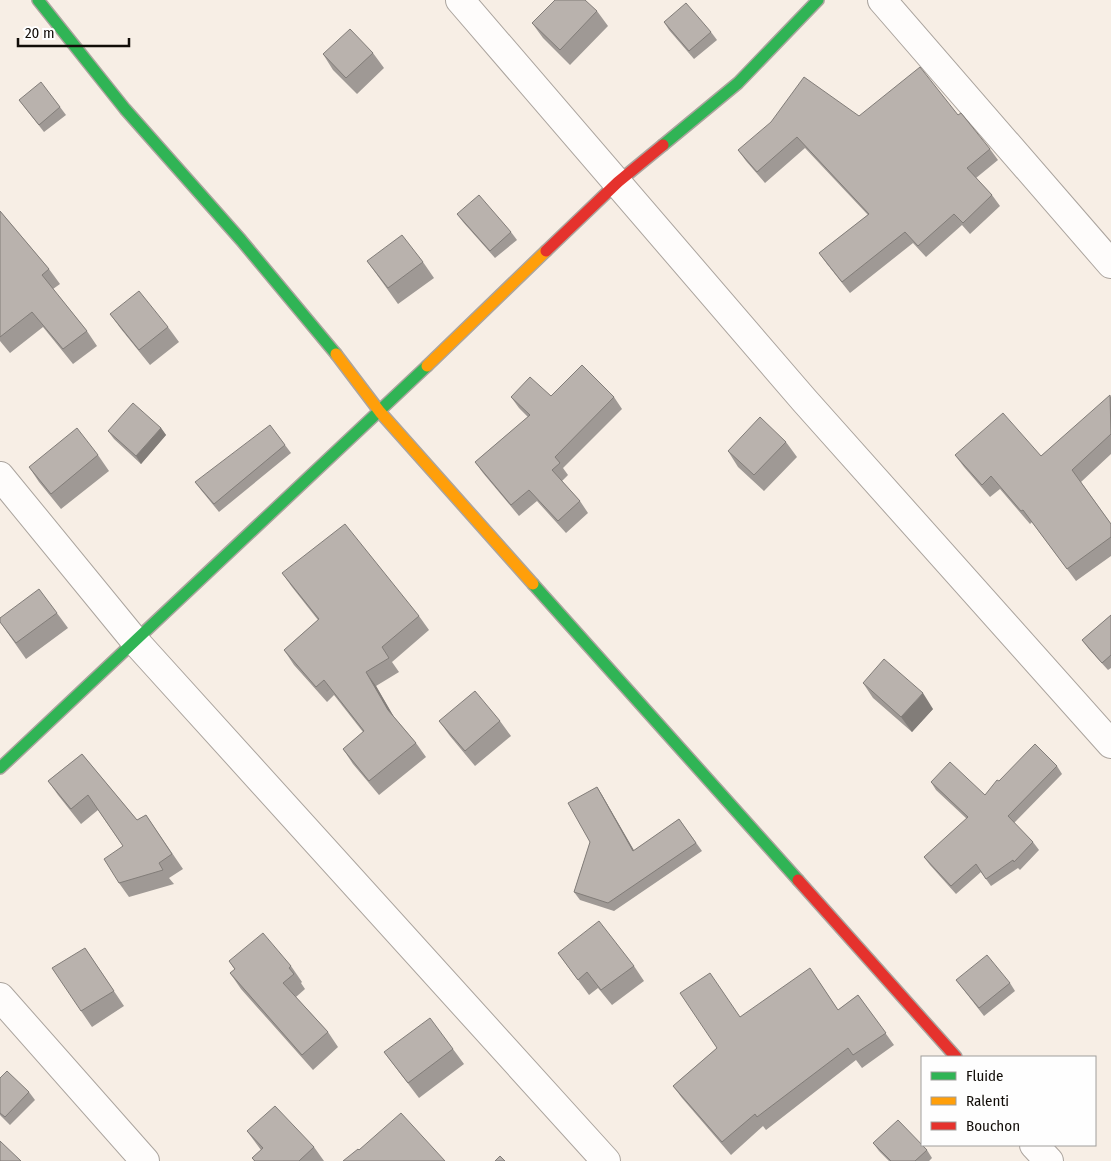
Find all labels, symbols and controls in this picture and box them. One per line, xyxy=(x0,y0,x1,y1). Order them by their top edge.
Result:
scale bar xyxy=(18,15,129,47)
text: 20 m xyxy=(25,24,55,42)
legend xyxy=(921,1056,1096,1146)
text: Fluide xyxy=(966,1067,1003,1085)
text: Ralenti xyxy=(966,1092,1009,1110)
text: Bouchon xyxy=(966,1117,1020,1135)

